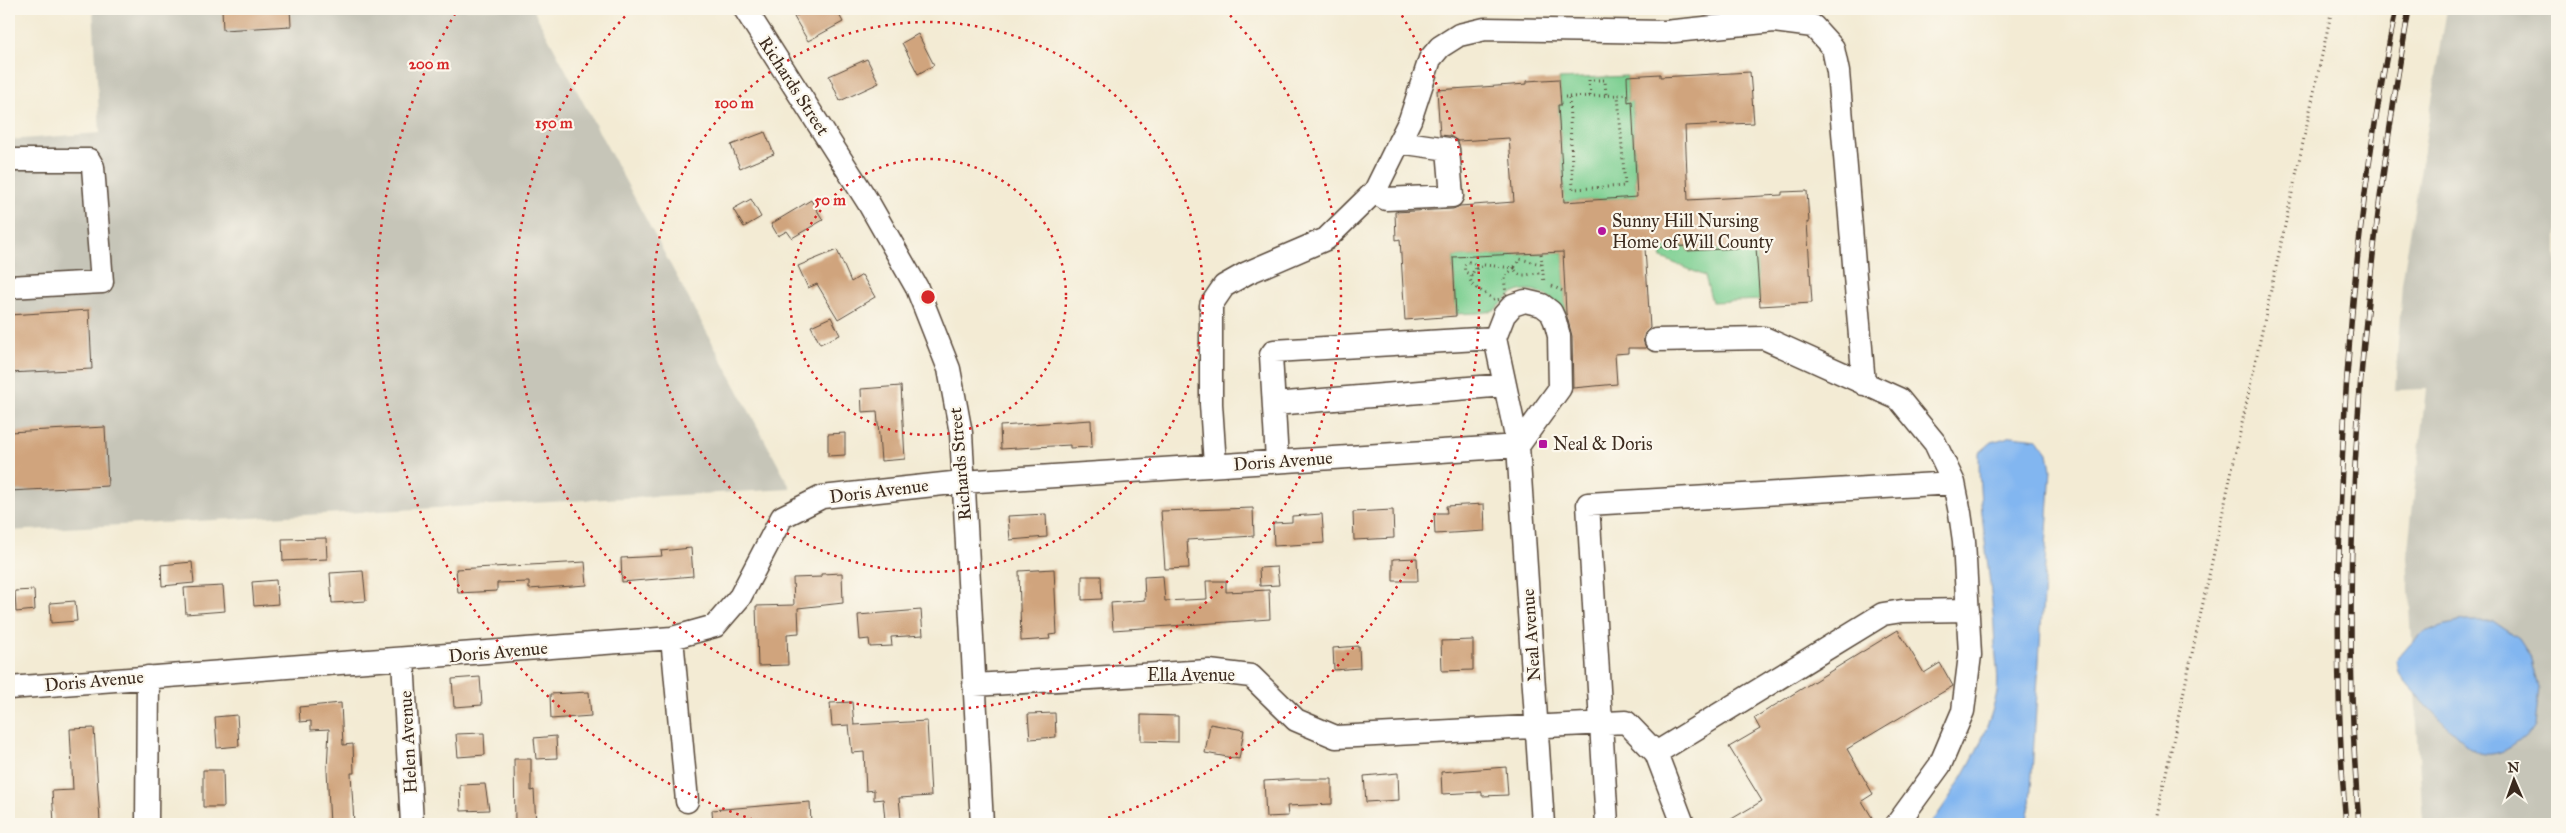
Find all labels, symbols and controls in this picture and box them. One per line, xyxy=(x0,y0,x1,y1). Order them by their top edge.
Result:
street label: Richards Street xyxy=(754,32,835,140)
text: 200 m xyxy=(409,55,450,73)
text: 100 m xyxy=(714,94,754,112)
text: 150 m xyxy=(535,114,573,132)
text: 50 m xyxy=(814,191,846,209)
place label: Sunny Hill Nursing Home of Will County xyxy=(1612,210,1774,253)
marker: Sunny Hill Nursing Home of Will County xyxy=(1596,225,1608,237)
centre of rings xyxy=(919,288,937,306)
street label: Richards Street xyxy=(944,406,976,522)
place label: Neal & Doris xyxy=(1553,433,1653,455)
marker: Neal & Doris xyxy=(1537,438,1549,450)
street label: Doris Avenue xyxy=(1233,447,1333,475)
street label: Doris Avenue xyxy=(828,474,930,508)
street label: Neal Avenue xyxy=(1517,588,1545,682)
street label: Doris Avenue xyxy=(447,637,549,667)
street label: Ella Avenue xyxy=(1147,664,1235,686)
street label: Doris Avenue xyxy=(43,666,145,696)
street label: Helen Avenue xyxy=(394,690,422,794)
north arrow xyxy=(2488,756,2538,806)
text: N xyxy=(2507,759,2520,776)

